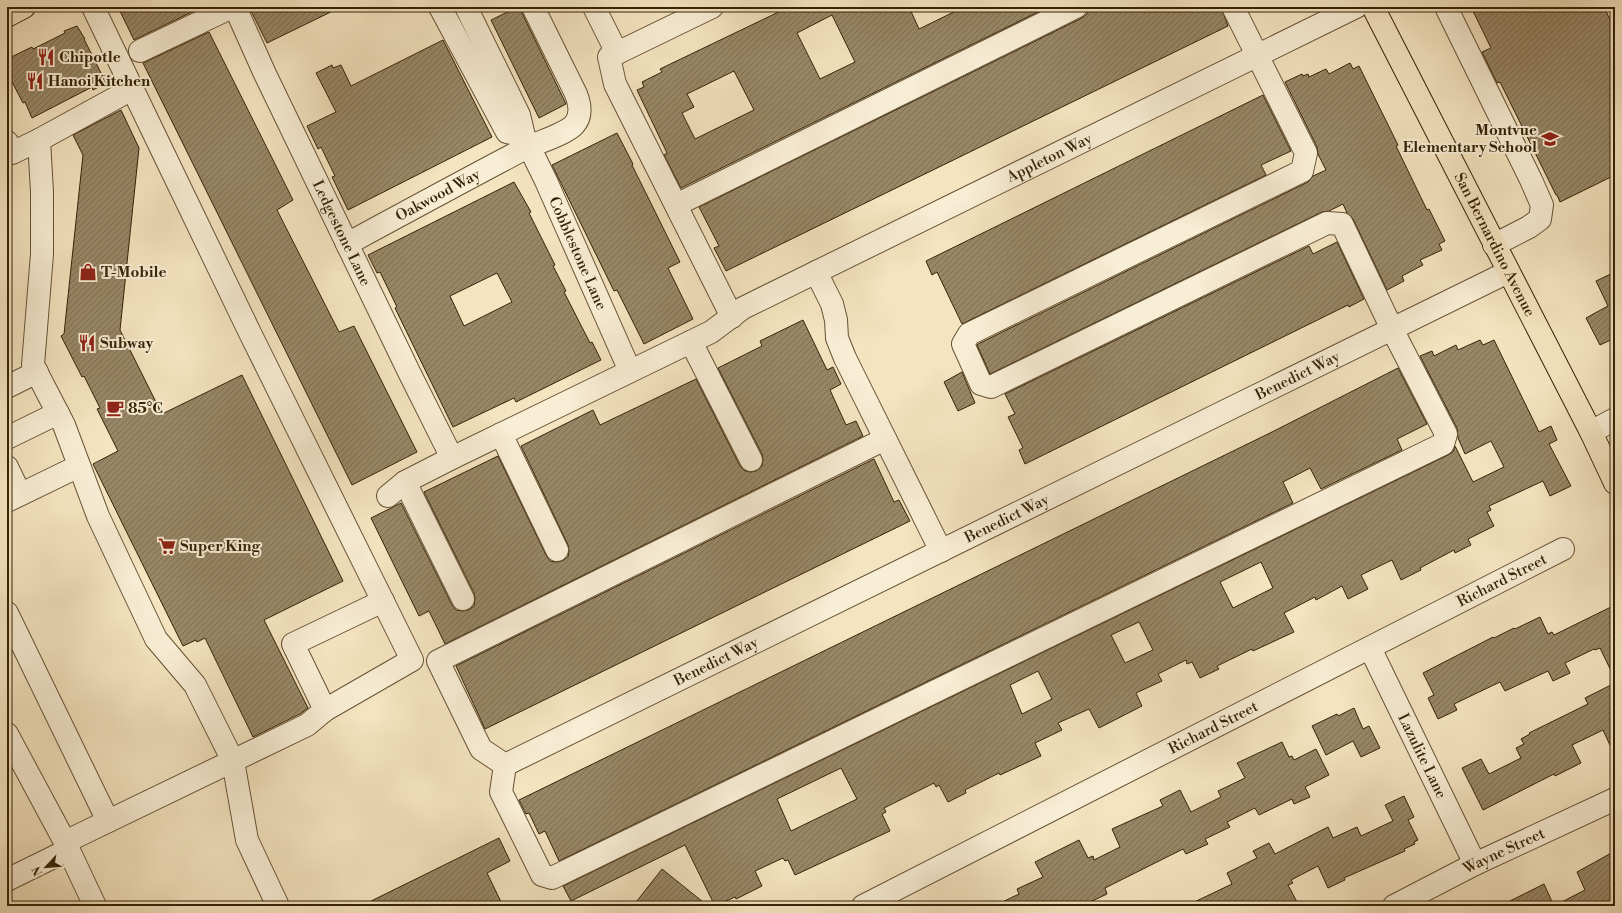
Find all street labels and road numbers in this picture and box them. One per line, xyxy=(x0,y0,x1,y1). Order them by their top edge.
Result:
street label: Appleton Way xyxy=(1003,129,1096,187)
street label: Oakwood Way xyxy=(392,165,484,226)
street label: San Bernardino Avenue xyxy=(1450,170,1539,320)
street label: Ledgestone Lane xyxy=(308,177,375,289)
street label: Cobblestone Lane xyxy=(544,194,611,313)
street label: Benedict Way xyxy=(1251,347,1344,405)
street label: Benedict Way xyxy=(961,490,1053,548)
street label: Richard Street xyxy=(1454,550,1551,611)
street label: Benedict Way xyxy=(670,633,762,691)
street label: Richard Street xyxy=(1165,697,1262,759)
street label: Lazulite Lane xyxy=(1393,710,1451,802)
street label: Wayne Street xyxy=(1459,824,1548,879)

